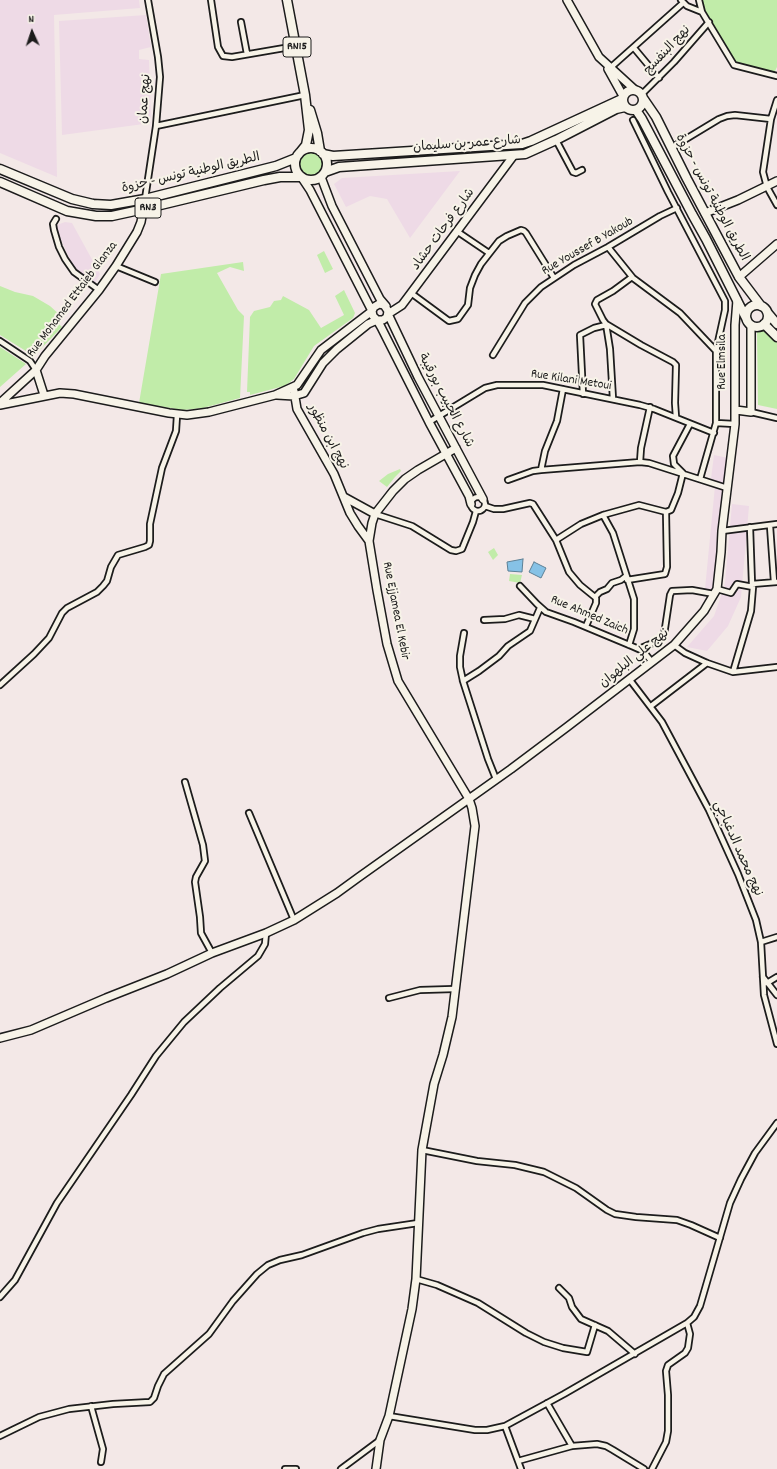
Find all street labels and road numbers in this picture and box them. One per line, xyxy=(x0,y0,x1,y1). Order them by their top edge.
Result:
street label: نهج البنفسج xyxy=(641,23,695,79)
road number: RN15 xyxy=(283,37,311,57)
street label: نهج عمان xyxy=(136,73,156,125)
street label: الطريق الوطنية تونس - حزوة xyxy=(671,132,751,264)
street label: شارع عمر بن سليمان xyxy=(413,133,521,157)
street label: الطريق الوطنية تونس - حزوة xyxy=(120,150,262,198)
street label: شارع فرحات حشاد xyxy=(409,186,479,274)
road number: RN3 xyxy=(135,198,161,218)
street label: Rue Youssef B Yakoub xyxy=(539,214,637,280)
street label: Rue Mohamed Ettaieb Glanza xyxy=(24,239,122,361)
street label: Rue Elmsila xyxy=(715,334,731,390)
street label: شارع الحبيب بورقيبة xyxy=(414,351,476,451)
street label: Rue Kilani Metoui xyxy=(530,367,612,395)
street label: نهج ابن منظور xyxy=(303,402,351,472)
street label: Rue Ejjamea El Kebir xyxy=(378,561,412,661)
street label: Rue Ahmed Zaich xyxy=(548,593,630,639)
street label: نهج علي البلهوان xyxy=(597,626,673,692)
street label: نهج محمد الدغباجي xyxy=(709,799,765,899)

